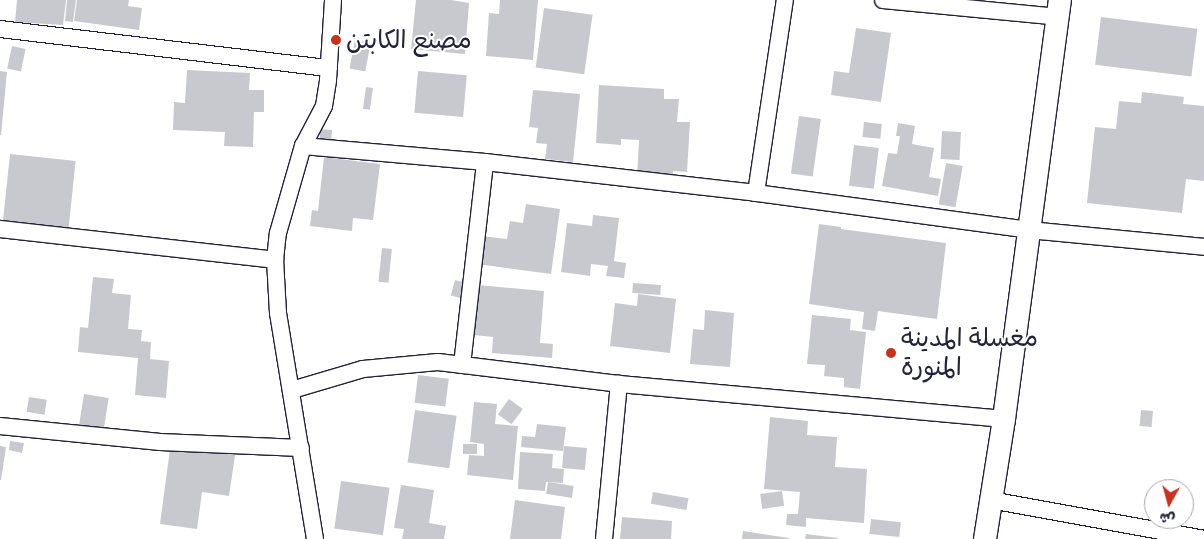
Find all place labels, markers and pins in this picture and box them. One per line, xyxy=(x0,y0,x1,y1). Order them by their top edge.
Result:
place label: مصنع الكابتن xyxy=(346,25,472,55)
marker: مصنع الكابتن xyxy=(330,34,342,46)
place label: مغسلة المدينة المنورة xyxy=(901,324,1038,383)
marker: مغسلة المدينة المنورة xyxy=(885,347,897,359)

